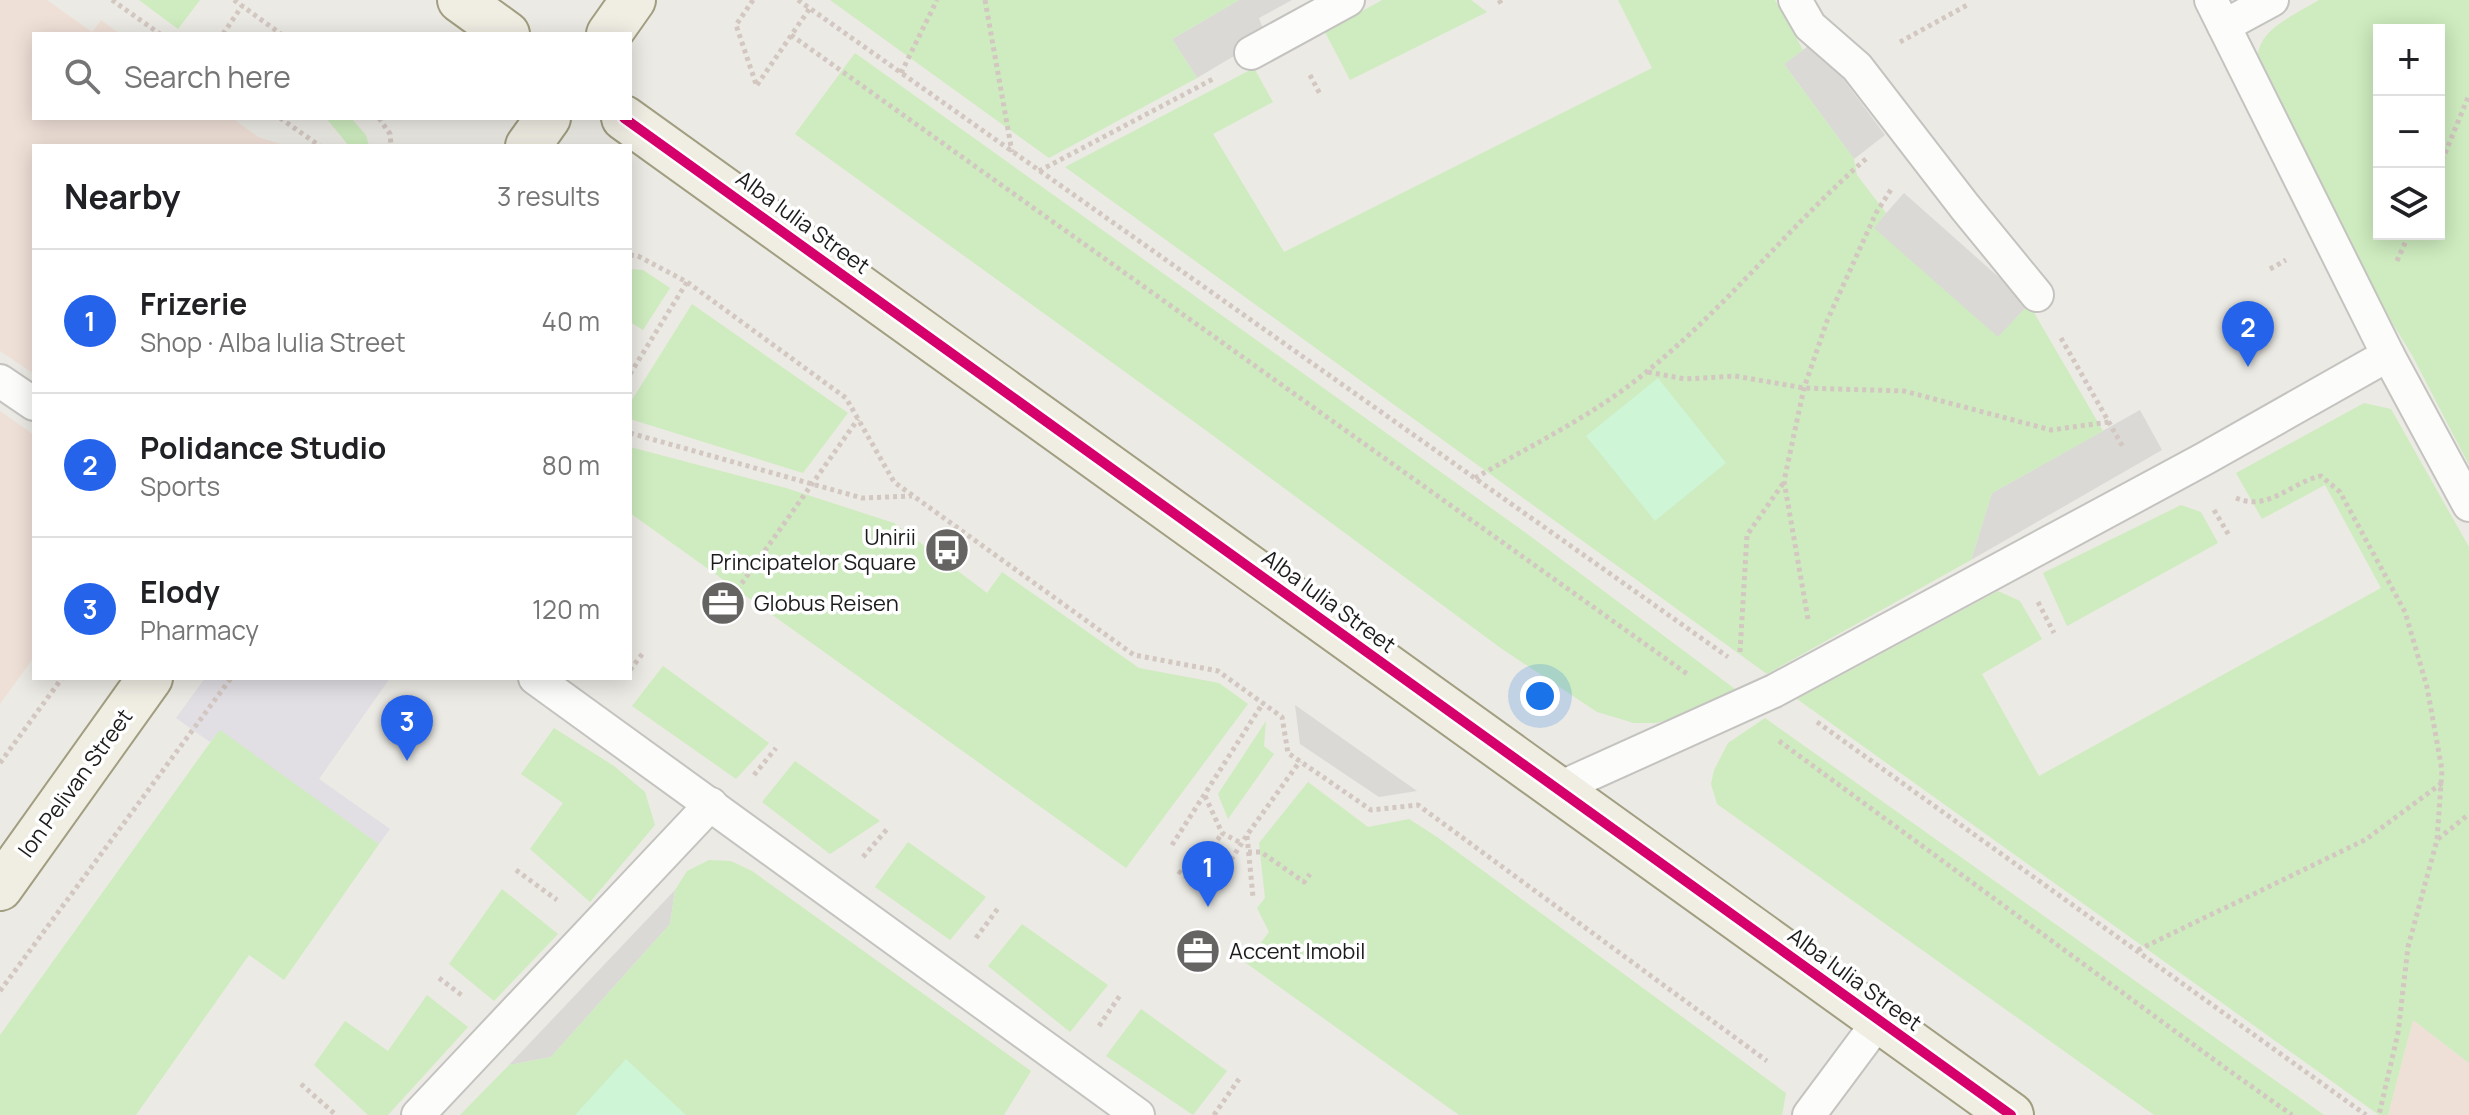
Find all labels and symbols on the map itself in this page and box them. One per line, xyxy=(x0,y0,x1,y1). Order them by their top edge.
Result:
street label: Alba Iulia Street xyxy=(730,163,876,281)
pin: 2 xyxy=(2222,301,2274,367)
place label: Unirii Principatelor Square xyxy=(710,522,916,577)
bus stop icon: Unirii Principatelor Square xyxy=(923,526,971,574)
street label: Alba Iulia Street xyxy=(1256,542,1402,660)
office icon: Globus Reisen xyxy=(699,579,747,627)
place label: Globus Reisen xyxy=(754,588,899,618)
your location xyxy=(1520,676,1560,716)
pin: 3 xyxy=(381,695,433,761)
street label: Ion Pelivan Street xyxy=(11,703,139,863)
pin: 1 xyxy=(1182,841,1234,907)
street label: Alba Iulia Street xyxy=(1782,920,1928,1038)
office icon: Accent Imobil xyxy=(1174,927,1222,975)
place label: Accent Imobil xyxy=(1229,936,1365,966)

